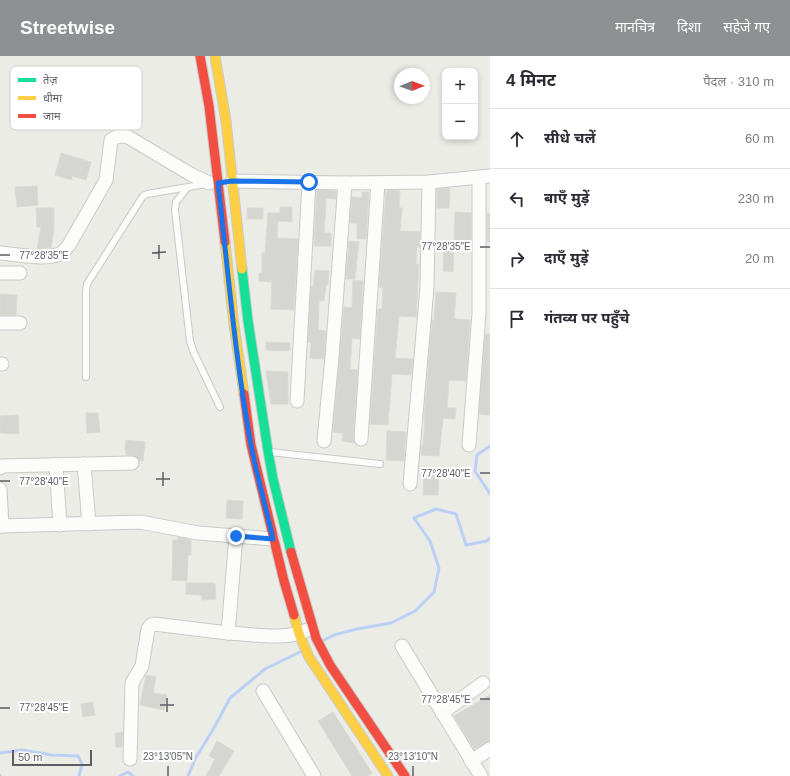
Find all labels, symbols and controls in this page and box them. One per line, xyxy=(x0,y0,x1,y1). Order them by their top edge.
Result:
text: Streetwise xyxy=(20,17,115,38)
text: मानचित्र xyxy=(615,19,655,35)
text: दिशा xyxy=(677,19,701,35)
text: सहेजे गए xyxy=(723,19,770,35)
legend xyxy=(10,66,142,130)
north arrow xyxy=(394,68,430,104)
map controls xyxy=(442,68,478,140)
button: + xyxy=(442,68,478,104)
text: 4 मिनट xyxy=(506,71,556,90)
text: तेज़ xyxy=(43,74,58,86)
text: पैदल · 310 m xyxy=(703,74,774,89)
text: धीमा xyxy=(43,92,62,104)
button: − xyxy=(442,104,478,140)
text: जाम xyxy=(43,110,61,122)
icon: ahead xyxy=(506,128,528,150)
text: सीधे चलें xyxy=(544,129,595,146)
text: 60 m xyxy=(745,131,774,146)
route start xyxy=(300,173,318,191)
icon: left xyxy=(506,188,528,210)
text: बाएँ मुड़ें xyxy=(544,189,589,206)
text: 230 m xyxy=(738,191,774,206)
text: 77°28'35"E xyxy=(421,241,471,252)
icon: right xyxy=(506,248,528,270)
text: दाएँ मुड़ें xyxy=(544,249,588,266)
text: 77°28'35"E xyxy=(19,250,69,261)
text: 20 m xyxy=(745,251,774,266)
icon: arrive xyxy=(506,308,528,330)
text: गंतव्य पर पहुँचे xyxy=(544,309,629,326)
text: 77°28'40"E xyxy=(421,468,471,479)
text: 77°28'40"E xyxy=(19,476,69,487)
route end xyxy=(227,527,245,545)
text: 77°28'45"E xyxy=(421,694,471,705)
text: 77°28'45"E xyxy=(19,702,69,713)
scale bar xyxy=(12,748,92,767)
text: 50 m xyxy=(18,751,42,763)
text: 23°13'05"N xyxy=(143,751,193,762)
text: 23°13'10"N xyxy=(388,751,438,762)

